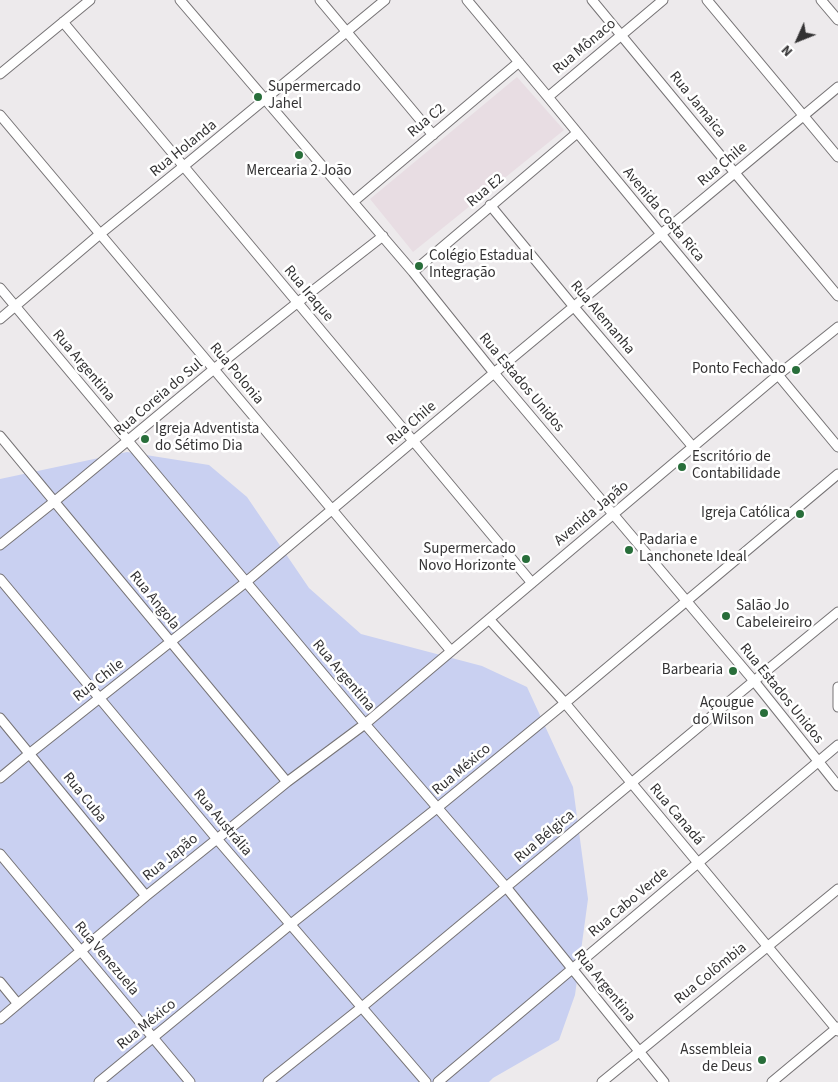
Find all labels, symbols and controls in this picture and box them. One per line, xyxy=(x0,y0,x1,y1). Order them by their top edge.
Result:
street label: Rua Mônaco xyxy=(550,15,620,79)
north arrow xyxy=(773,15,823,65)
text: N xyxy=(777,40,798,61)
street label: Rua Jamaica xyxy=(665,68,729,142)
place label: Supermercado Jahel xyxy=(268,79,361,114)
marker: Supermercado Jahel xyxy=(252,91,264,103)
street label: Rua C2 xyxy=(405,100,449,142)
street label: Rua Holanda xyxy=(147,117,221,181)
street label: Rua Chile xyxy=(695,139,751,191)
marker: Mercearia 2 João xyxy=(293,149,305,161)
place label: Mercearia 2 João xyxy=(246,163,352,181)
street label: Avenida Costa Rica xyxy=(618,164,708,266)
street label: Rua E2 xyxy=(464,170,508,212)
place label: Colégio Estadual Integração xyxy=(429,248,533,283)
marker: Colégio Estadual Integração xyxy=(413,260,425,272)
street label: Rua Iraque xyxy=(279,262,337,326)
street label: Rua Alemanha xyxy=(566,278,638,358)
street label: Rua Argentina xyxy=(48,327,118,405)
street label: Rua Estados Unidos xyxy=(474,330,568,436)
street label: Rua Polonia xyxy=(205,340,267,408)
street label: Rua Coreia do Sul xyxy=(111,356,207,440)
place label: Ponto Fechado xyxy=(692,361,786,379)
marker: Ponto Fechado xyxy=(790,364,802,376)
street label: Rua Chile xyxy=(384,398,440,450)
place label: Igreja Adventista do Sétimo Dia xyxy=(155,421,259,456)
marker: Igreja Adventista do Sétimo Dia xyxy=(139,433,151,445)
place label: Escritório de Contabilidade xyxy=(692,449,780,484)
marker: Escritório de Contabilidade xyxy=(676,461,688,473)
street label: Avenida Japão xyxy=(551,478,633,550)
place label: Igreja Católica xyxy=(701,505,790,523)
marker: Igreja Católica xyxy=(794,508,806,520)
place label: Padaria e Lanchonete Ideal xyxy=(639,532,747,567)
place label: Supermercado Novo Horizonte xyxy=(418,541,516,576)
marker: Padaria e Lanchonete Ideal xyxy=(623,544,635,556)
marker: Supermercado Novo Horizonte xyxy=(520,553,532,565)
street label: Rua Angola xyxy=(125,568,183,634)
place label: Salão Jo Cabeleireiro xyxy=(736,598,812,633)
marker: Salão Jo Cabeleireiro xyxy=(720,610,732,622)
street label: Rua Argentina xyxy=(308,637,378,715)
street label: Rua Estados Unidos xyxy=(735,640,827,748)
street label: Rua Chile xyxy=(70,656,128,706)
place label: Barbearia xyxy=(662,662,723,680)
marker: Barbearia xyxy=(727,665,739,677)
place label: Açougue do Wilson xyxy=(693,695,754,730)
marker: Açougue do Wilson xyxy=(758,707,770,719)
street label: Rua México xyxy=(429,740,495,800)
street label: Rua Cuba xyxy=(58,769,110,827)
street label: Rua Canadá xyxy=(645,780,707,850)
street label: Rua Austrália xyxy=(189,786,255,860)
street label: Rua Bélgica xyxy=(511,807,579,867)
street label: Rua Japão xyxy=(140,830,202,886)
street label: Rua Cabo Verde xyxy=(585,864,673,942)
street label: Rua Venezuela xyxy=(70,918,142,1000)
street label: Rua Colômbia xyxy=(671,939,751,1009)
street label: Rua Argentina xyxy=(569,946,639,1026)
street label: Rua México xyxy=(114,996,180,1054)
place label: Assembleia de Deus xyxy=(680,1042,752,1077)
marker: Assembleia de Deus xyxy=(756,1054,768,1066)

